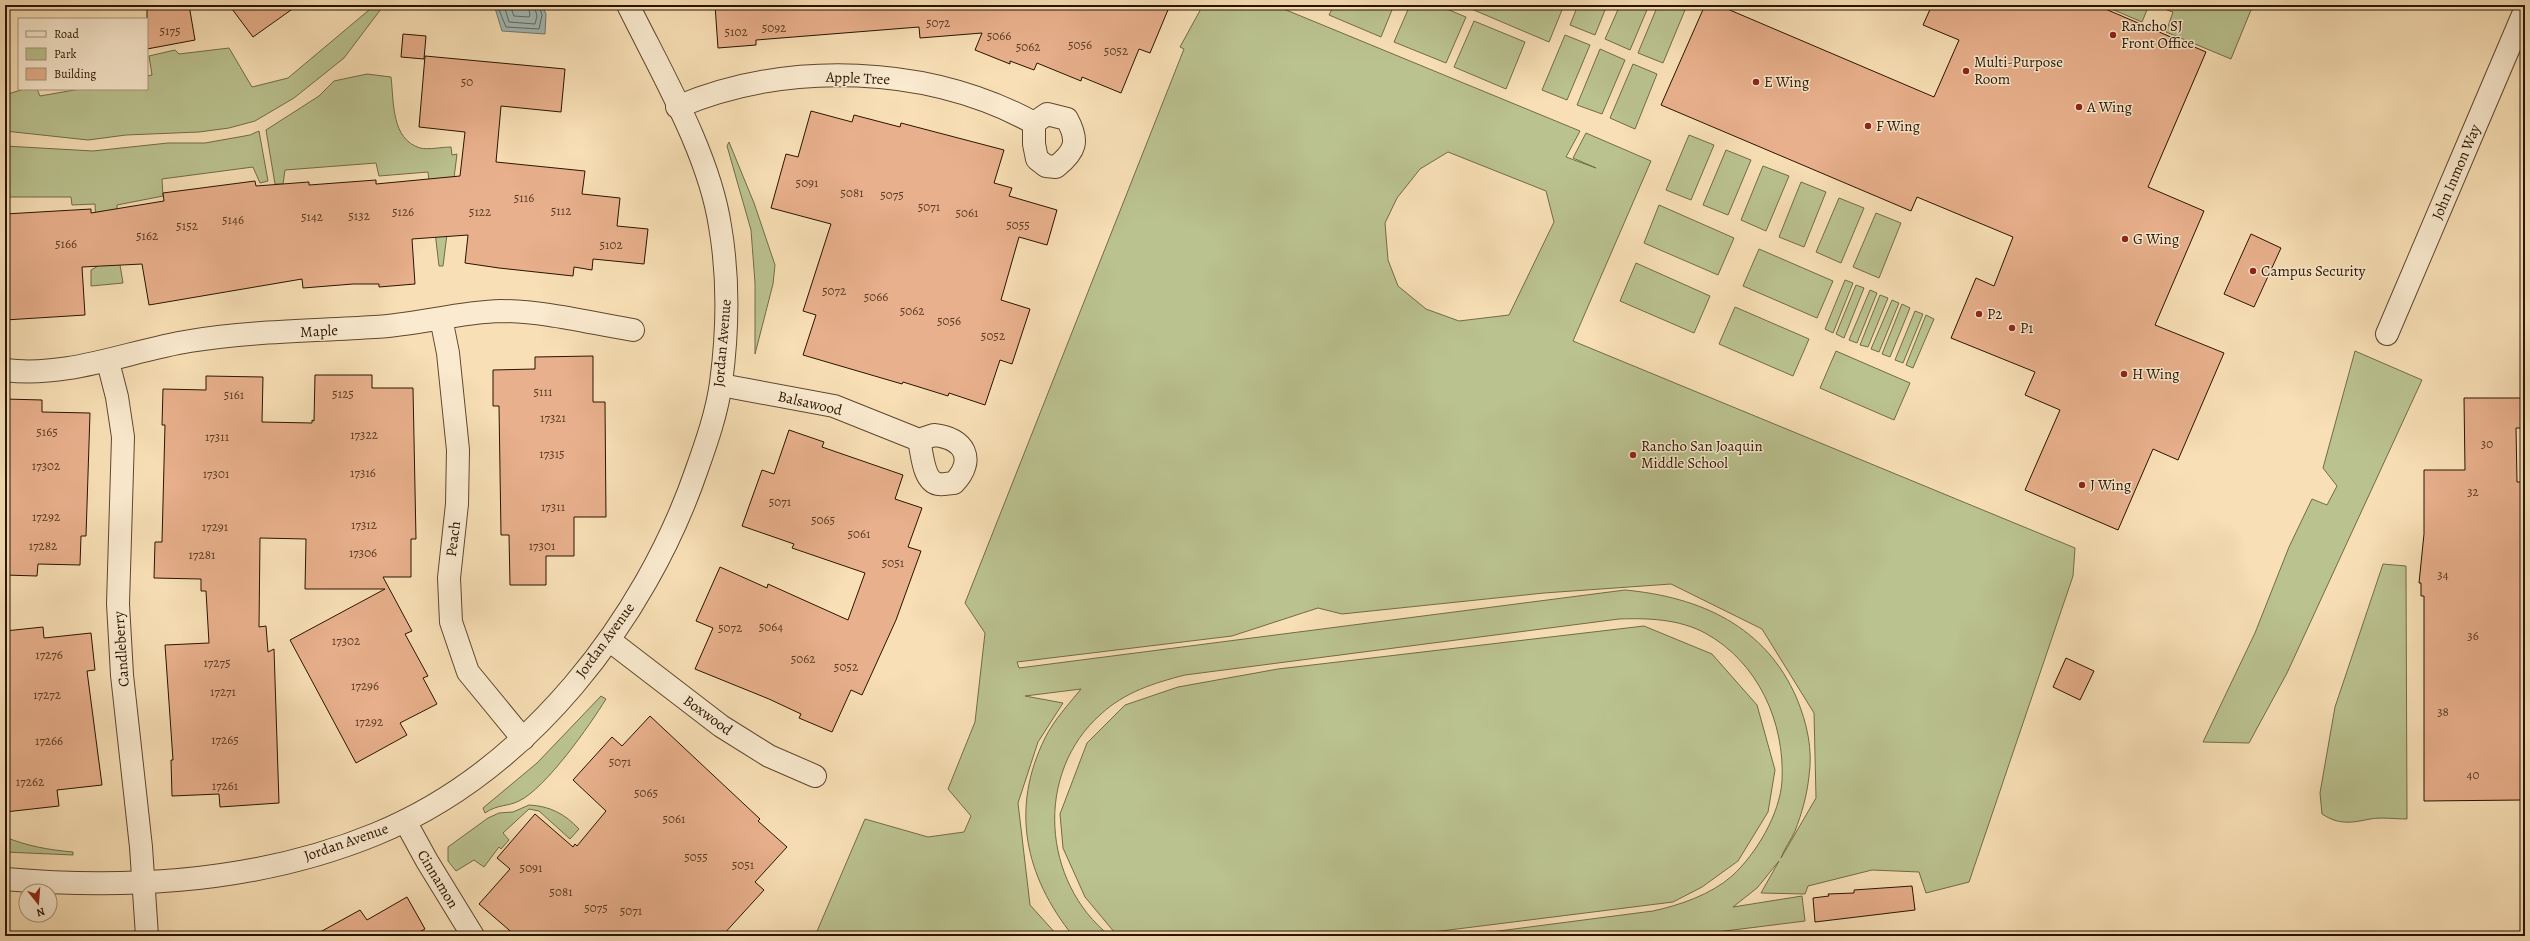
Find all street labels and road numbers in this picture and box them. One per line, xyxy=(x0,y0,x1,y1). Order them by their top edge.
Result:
street label: Apple Tree xyxy=(824,67,891,89)
street label: John Inmon Way xyxy=(2427,121,2485,223)
street label: Jordan Avenue xyxy=(708,298,736,388)
street label: Maple xyxy=(300,320,339,342)
street label: Balsawood xyxy=(776,386,845,420)
street label: Peach xyxy=(441,520,465,558)
street label: Jordan Avenue xyxy=(571,598,639,682)
street label: Candleberry xyxy=(108,610,134,687)
street label: Boxwood xyxy=(679,690,737,740)
street label: Jordan Avenue xyxy=(301,818,391,866)
street label: Cinnamon xyxy=(413,846,463,912)

